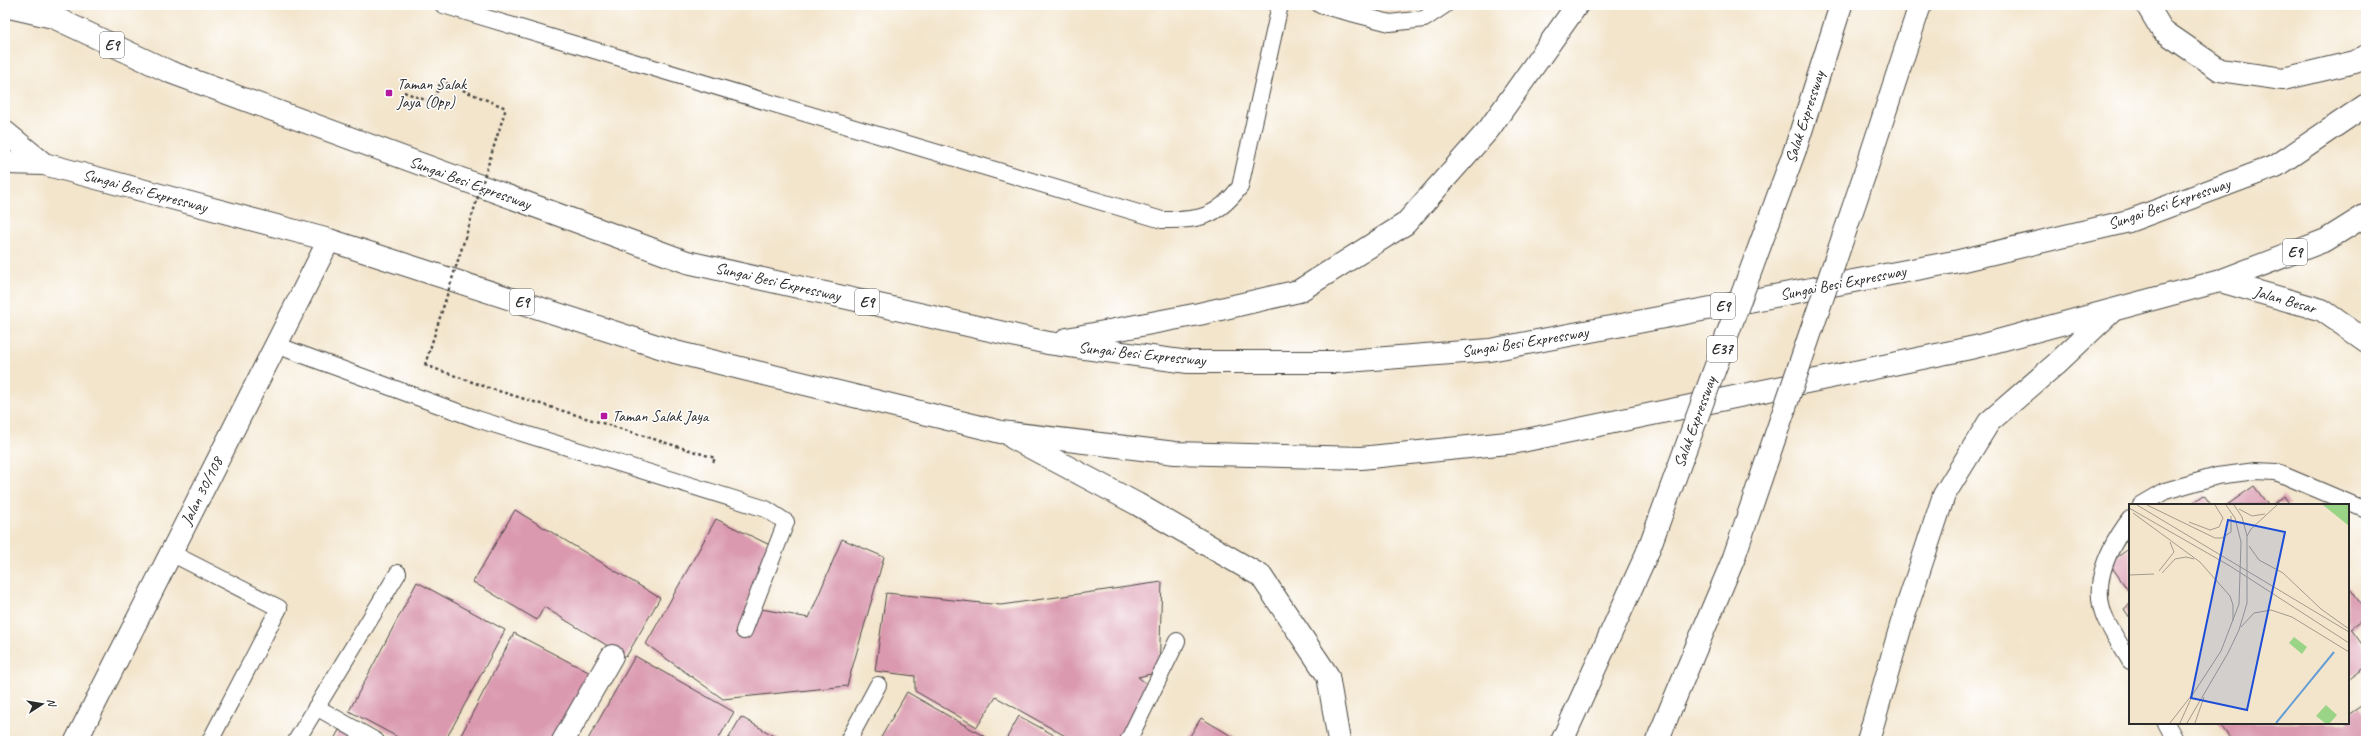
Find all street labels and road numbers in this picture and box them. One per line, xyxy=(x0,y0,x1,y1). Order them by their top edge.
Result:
road number: E9 xyxy=(100,32,124,58)
street label: Salak Expressway xyxy=(1781,67,1830,165)
street label: Sungai Besi Expressway xyxy=(407,152,535,215)
street label: Sungai Besi Expressway xyxy=(81,165,211,218)
street label: Sungai Besi Expressway xyxy=(2105,173,2234,234)
road number: E9 xyxy=(2283,239,2307,265)
street label: Sungai Besi Expressway xyxy=(713,258,844,306)
street label: Sungai Besi Expressway xyxy=(1778,261,1909,305)
street label: Jalan Besar xyxy=(2251,281,2320,319)
road number: E9 xyxy=(510,289,534,315)
road number: E9 xyxy=(855,289,879,315)
road number: E9 xyxy=(1711,293,1735,319)
street label: Sungai Besi Expressway xyxy=(1460,322,1591,362)
road number: E37 xyxy=(1707,336,1737,362)
street label: Sungai Besi Expressway xyxy=(1077,337,1208,371)
street label: Salak Expressway xyxy=(1669,372,1721,470)
street label: Jalan 30/108 xyxy=(176,452,228,529)

